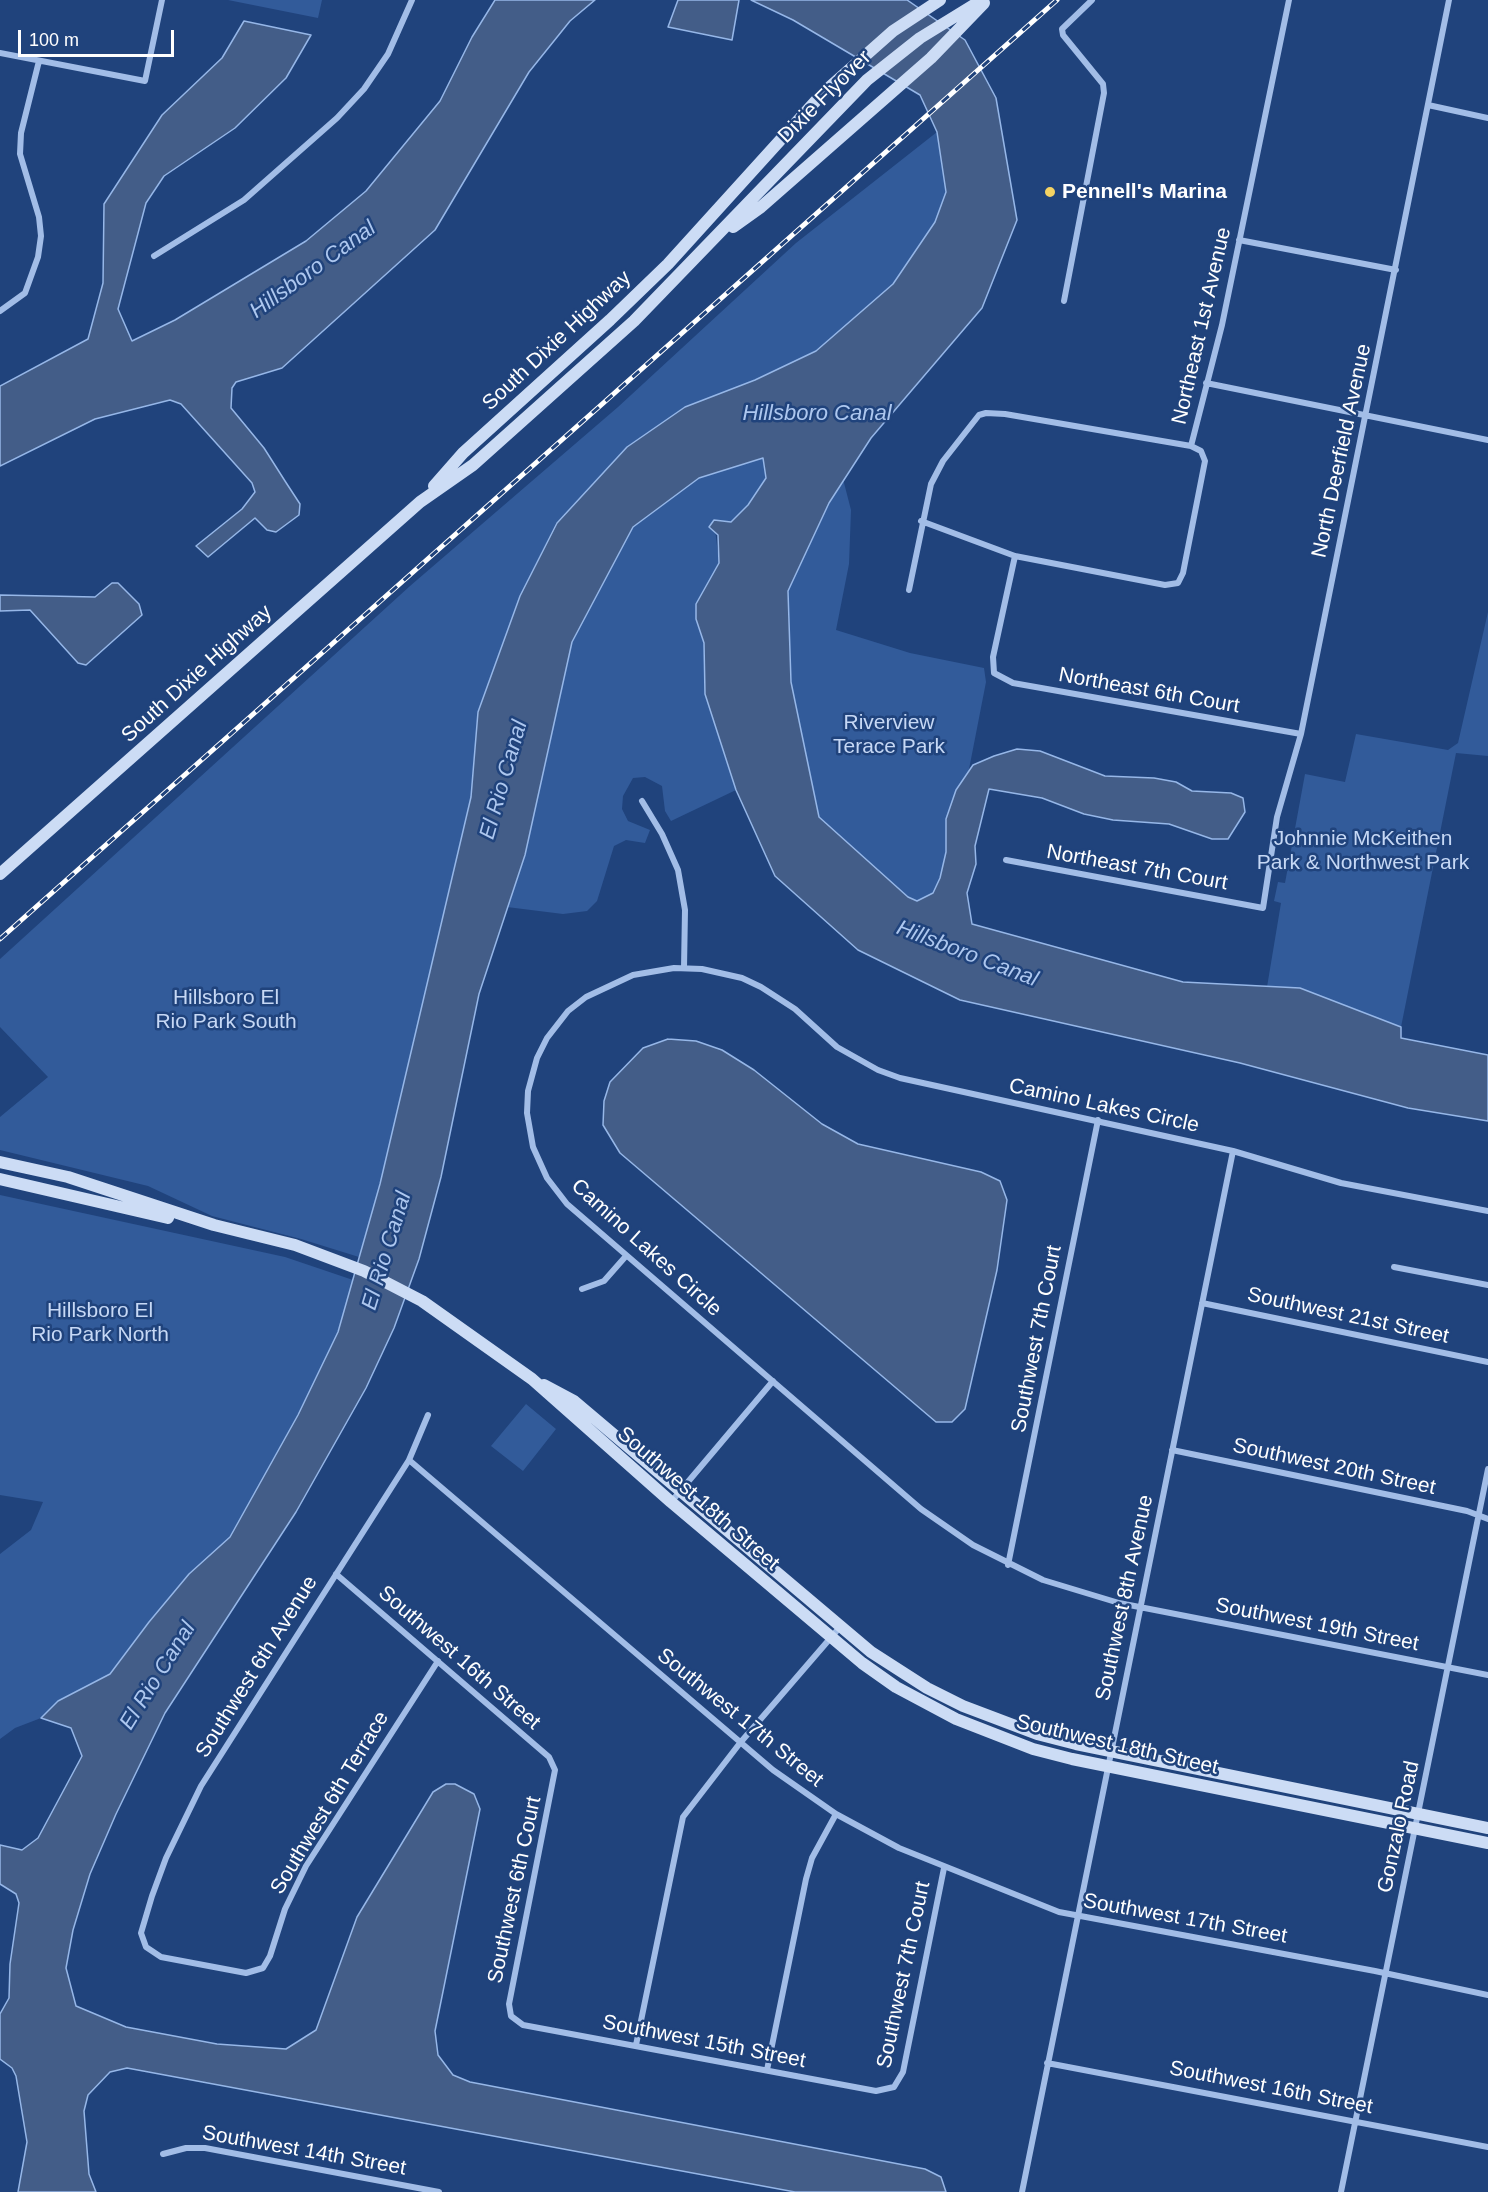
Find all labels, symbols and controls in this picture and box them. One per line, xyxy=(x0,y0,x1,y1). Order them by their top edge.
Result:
scale bar xyxy=(21,18,177,56)
text: 100 m xyxy=(29,30,79,50)
street label: Dixie Flyover xyxy=(773,45,877,149)
place label: Pennell's Marina xyxy=(1062,179,1227,205)
marker: Pennell's Marina xyxy=(1043,185,1057,199)
water label: Hillsboro Canal xyxy=(245,215,381,325)
street label: Northeast 1st Avenue xyxy=(1167,225,1237,427)
street label: South Dixie Highway xyxy=(478,266,636,416)
street label: North Deerfield Avenue xyxy=(1307,342,1377,560)
water label: Hillsboro Canal xyxy=(742,401,892,427)
street label: South Dixie Highway xyxy=(117,600,277,748)
street label: Northeast 6th Court xyxy=(1057,663,1241,719)
park label: Riverview Terace Park xyxy=(833,710,945,760)
water label: El Rio Canal xyxy=(474,718,534,842)
park label: Johnnie McKeithen Park & Northwest Park xyxy=(1257,826,1469,876)
street label: Northeast 7th Court xyxy=(1045,840,1229,896)
water label: Hillsboro Canal xyxy=(893,915,1041,993)
park label: Hillsboro El Rio Park South xyxy=(155,985,297,1035)
street label: Camino Lakes Circle xyxy=(1007,1074,1201,1138)
street label: Camino Lakes Circle xyxy=(566,1174,726,1322)
water label: El Rio Canal xyxy=(357,1189,417,1313)
street label: Southwest 7th Court xyxy=(1006,1243,1068,1435)
street label: Southwest 21st Street xyxy=(1245,1282,1451,1350)
park label: Hillsboro El Rio Park North xyxy=(31,1298,169,1348)
street label: Southwest 18th Street xyxy=(612,1422,784,1576)
street label: Southwest 20th Street xyxy=(1230,1433,1438,1501)
street label: Southwest 8th Avenue xyxy=(1091,1493,1159,1703)
street label: Southwest 6th Avenue xyxy=(191,1571,323,1763)
street label: Southwest 16th Street xyxy=(373,1581,545,1735)
street label: Southwest 19th Street xyxy=(1213,1593,1421,1657)
water label: El Rio Canal xyxy=(114,1617,202,1735)
street label: Southwest 17th Street xyxy=(652,1643,828,1793)
street label: Southwest 6th Terrace xyxy=(265,1707,395,1899)
street label: Southwest 18th Street xyxy=(1014,1709,1220,1781)
street label: Gonzalo Road xyxy=(1373,1759,1425,1895)
street label: Southwest 6th Court xyxy=(483,1794,547,1986)
street label: Southwest 7th Court xyxy=(872,1879,936,2071)
street label: Southwest 17th Street xyxy=(1081,1889,1289,1949)
street label: Southwest 15th Street xyxy=(600,2010,808,2074)
street label: Southwest 16th Street xyxy=(1167,2056,1375,2120)
street label: Southwest 14th Street xyxy=(200,2121,408,2181)

